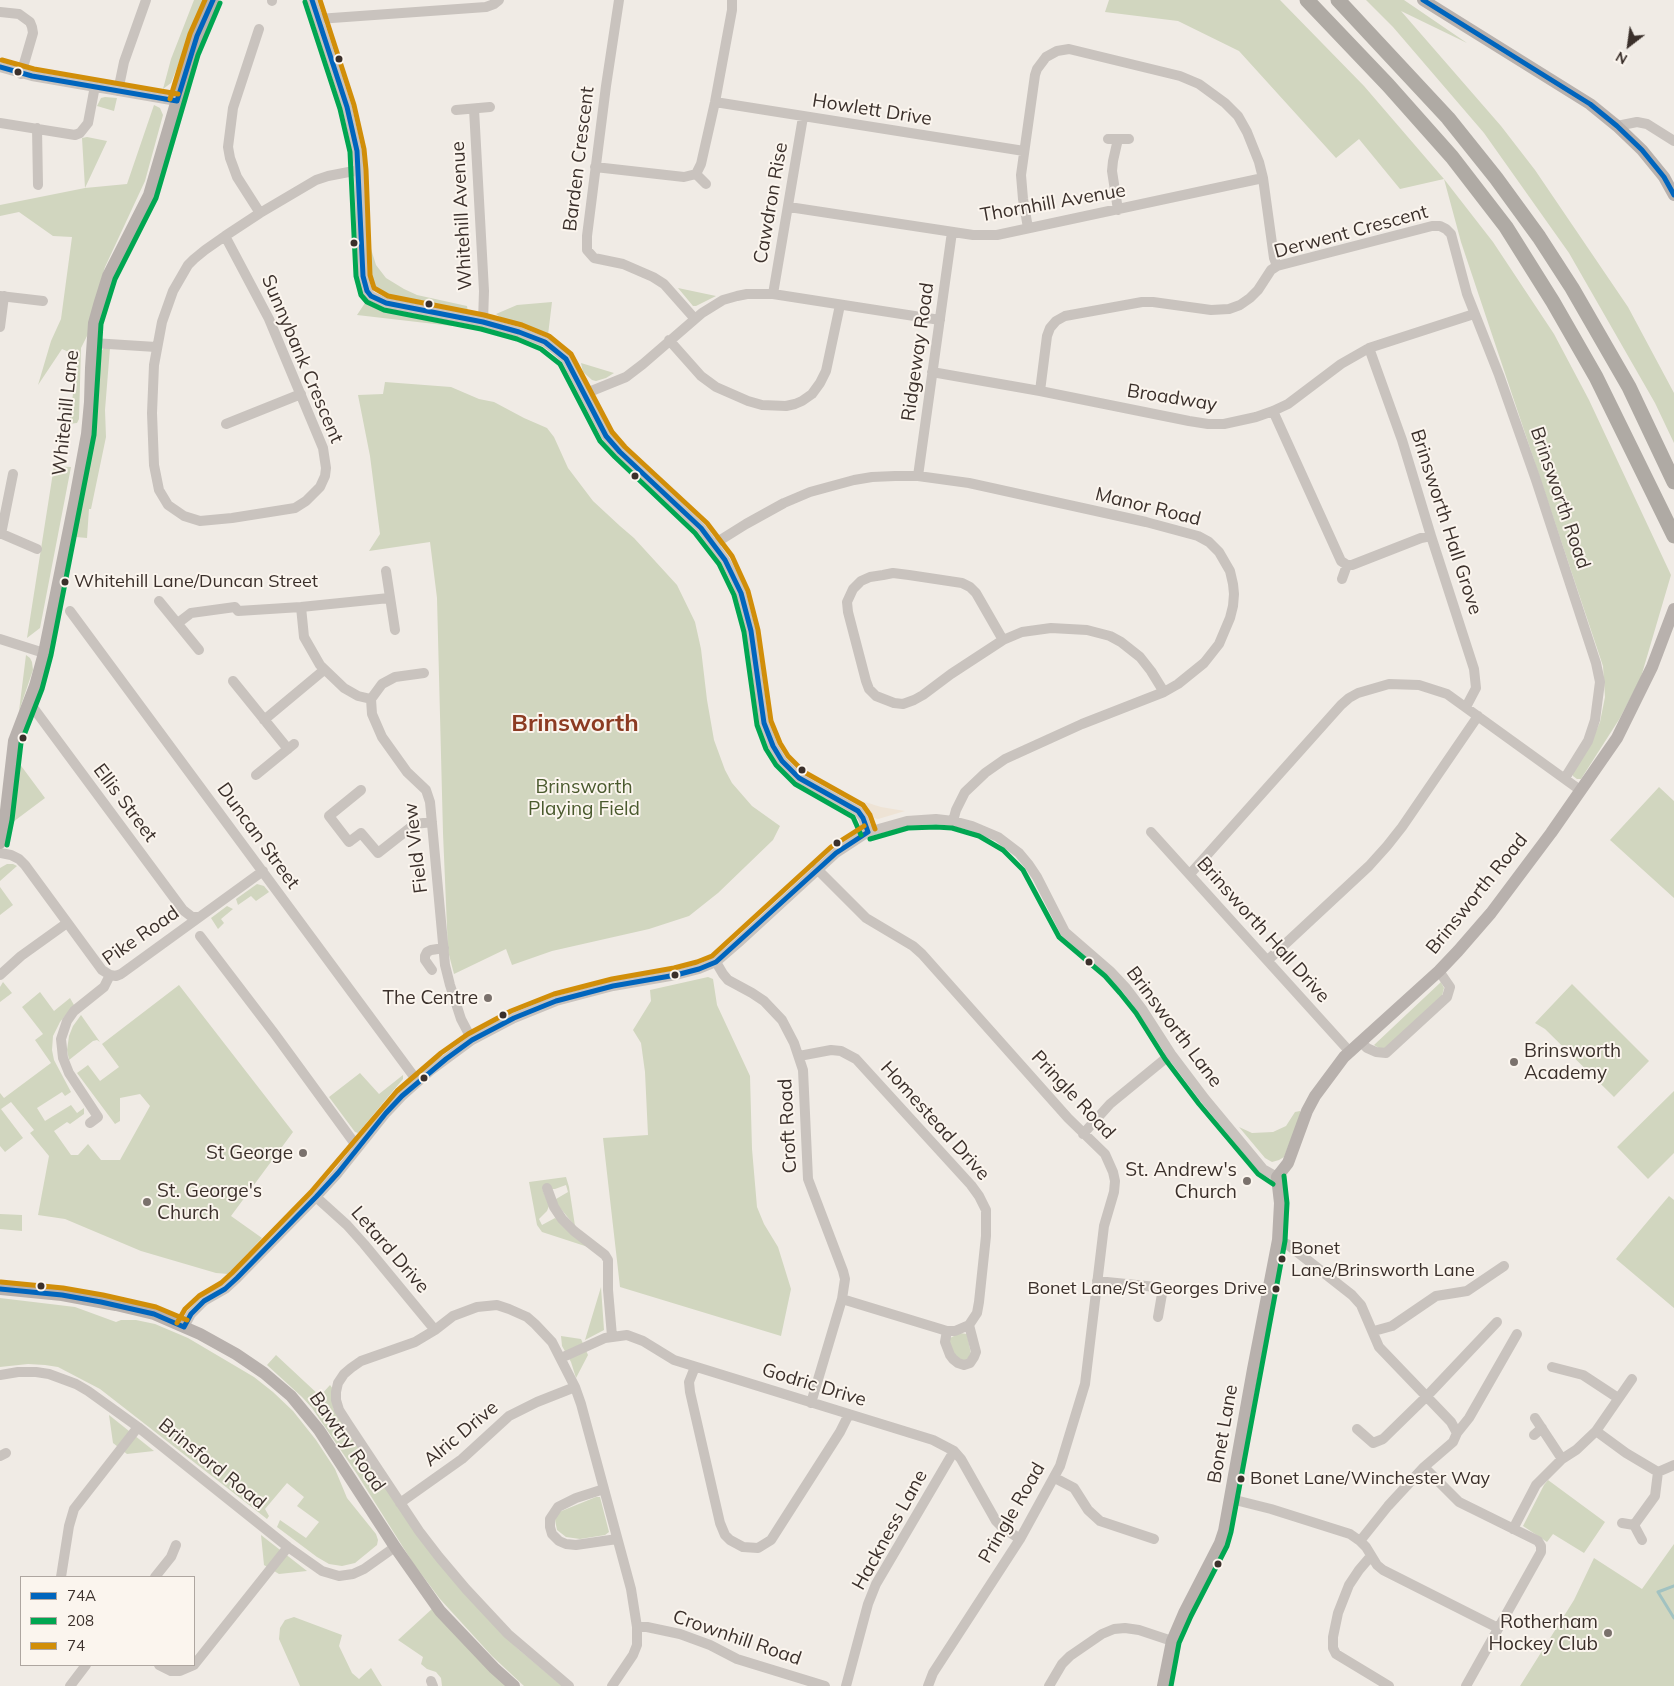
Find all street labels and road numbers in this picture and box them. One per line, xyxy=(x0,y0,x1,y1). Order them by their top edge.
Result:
street label: Barden Crescent xyxy=(559,85,599,233)
street label: Howlett Drive xyxy=(811,89,933,131)
street label: Whitehill Avenue xyxy=(447,141,477,291)
street label: Cawdron Rise xyxy=(749,141,793,265)
street label: Thornhill Avenue xyxy=(978,179,1128,227)
street label: Derwent Crescent xyxy=(1272,201,1430,263)
street label: Sunnybank Crescent xyxy=(256,271,348,447)
street label: Ridgeway Road xyxy=(897,281,939,423)
street label: Whitehill Lane xyxy=(48,349,84,477)
street label: Broadway xyxy=(1125,380,1219,416)
street label: Brinsworth Road xyxy=(1525,424,1595,572)
street label: Brinsworth Hall Grove xyxy=(1405,426,1487,618)
street label: Manor Road xyxy=(1093,483,1203,531)
street label: Ellis Street xyxy=(88,760,162,846)
street label: Duncan Street xyxy=(212,778,304,894)
street label: Field View xyxy=(399,801,433,895)
street label: Brinsworth Road xyxy=(1421,829,1533,959)
street label: Brinsworth Hall Drive xyxy=(1192,853,1334,1007)
street label: Pike Road xyxy=(98,901,184,971)
street label: Brinsworth Lane xyxy=(1121,962,1227,1092)
street label: Pringle Road xyxy=(1026,1046,1120,1144)
street label: Homestead Drive xyxy=(876,1057,994,1185)
street label: Croft Road xyxy=(774,1078,802,1174)
street label: Letard Drive xyxy=(346,1202,434,1298)
street label: Godric Drive xyxy=(759,1358,869,1412)
street label: Bonet Lane xyxy=(1203,1383,1243,1485)
street label: Bawtry Road xyxy=(304,1388,390,1496)
street label: Alric Drive xyxy=(419,1396,503,1472)
street label: Brinsford Road xyxy=(154,1414,270,1514)
street label: Pringle Road xyxy=(974,1459,1050,1567)
street label: Hackness Lane xyxy=(848,1466,932,1594)
street label: Crownhill Road xyxy=(670,1605,804,1671)

